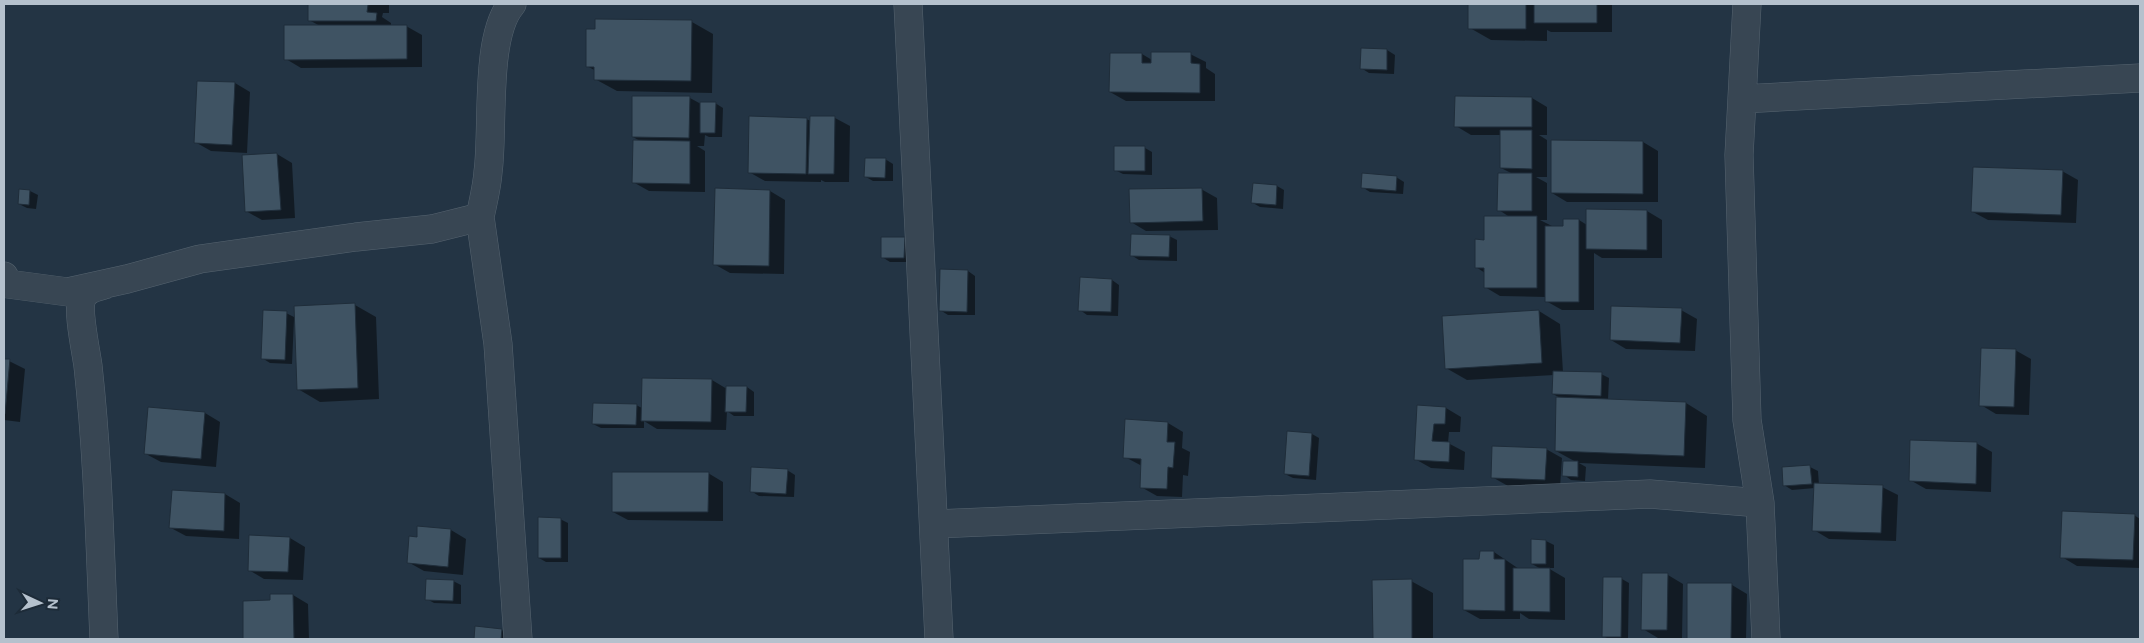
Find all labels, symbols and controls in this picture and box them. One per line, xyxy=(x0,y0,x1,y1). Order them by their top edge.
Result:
north arrow xyxy=(15,578,65,628)
text: N xyxy=(44,598,61,610)

